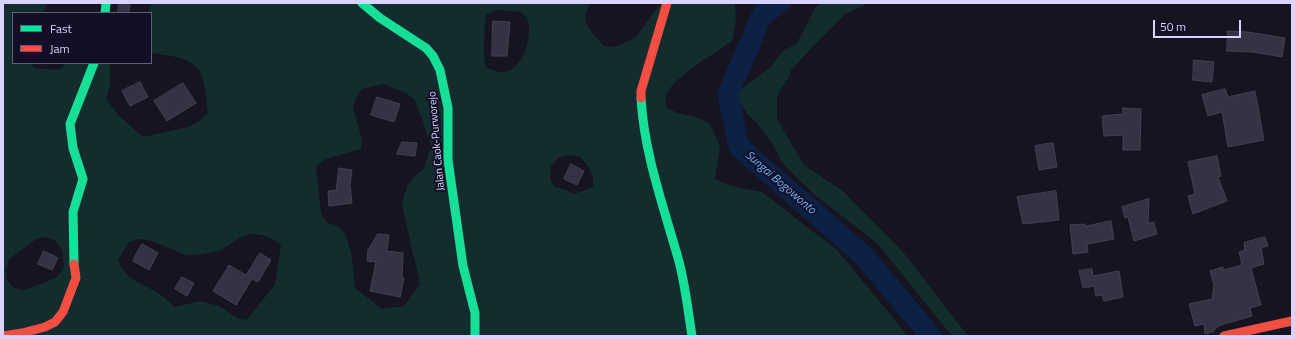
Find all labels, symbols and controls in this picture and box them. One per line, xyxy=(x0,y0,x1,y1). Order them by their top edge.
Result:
legend xyxy=(12,12,152,64)
scale bar xyxy=(1155,12,1243,38)
text: 50 m xyxy=(1160,17,1186,36)
text: Fast xyxy=(50,19,72,38)
text: Jam xyxy=(50,39,70,58)
street label: Jalan Caok-Purworejo xyxy=(426,91,448,191)
water label: Sungai Bogowonto xyxy=(742,148,818,218)

